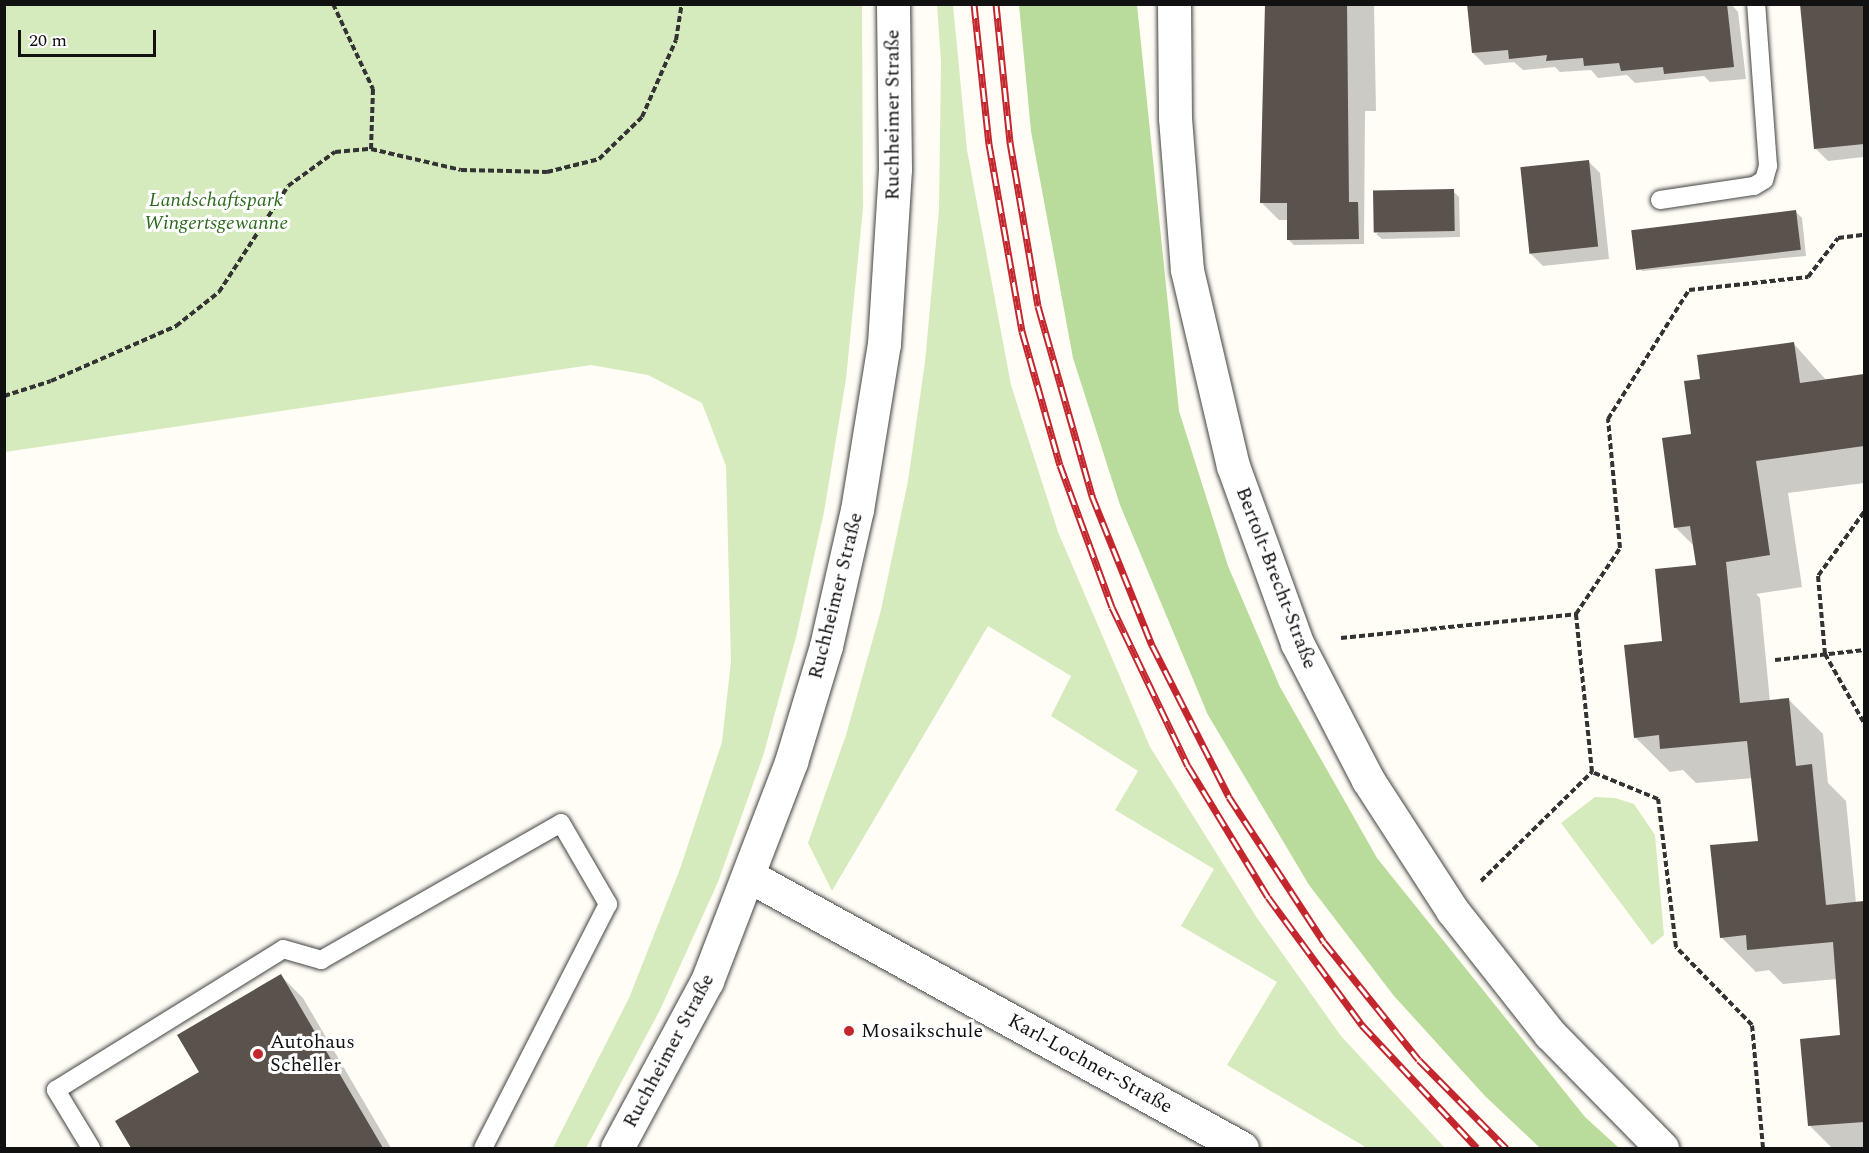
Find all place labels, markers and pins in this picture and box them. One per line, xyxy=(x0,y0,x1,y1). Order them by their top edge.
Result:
place label: Mosaikschule xyxy=(861,1019,983,1043)
marker: Mosaikschule xyxy=(842,1024,856,1038)
place label: Autohaus Scheller xyxy=(270,1030,355,1077)
marker: Autohaus Scheller xyxy=(251,1047,265,1061)

